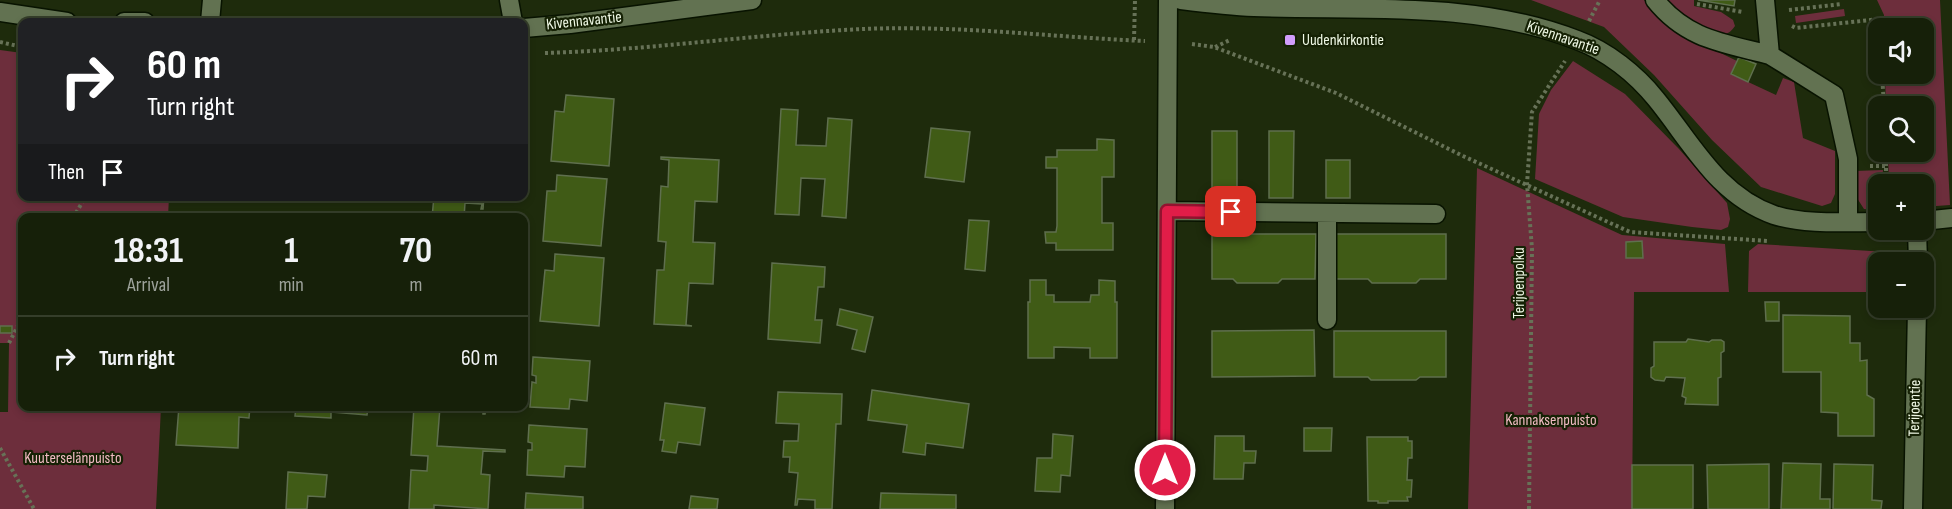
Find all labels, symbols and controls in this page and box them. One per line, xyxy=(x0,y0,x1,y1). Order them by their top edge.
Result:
street label: Kivennavantie xyxy=(545,8,623,34)
street label: Kivennavantie xyxy=(1524,17,1602,59)
map controls xyxy=(1868,18,1934,318)
button: sound xyxy=(1868,18,1934,84)
place label: Uudenkirkontie xyxy=(1302,31,1384,50)
marker: Uudenkirkontie xyxy=(1283,33,1297,47)
text: 60 m xyxy=(147,40,221,91)
icon: right xyxy=(48,42,126,120)
text: Turn right xyxy=(147,91,234,123)
button: search xyxy=(1868,96,1934,162)
icon: arrive xyxy=(96,156,129,189)
text: Then xyxy=(48,159,84,186)
button: + xyxy=(1868,174,1934,240)
pin xyxy=(1205,186,1256,237)
icon: arrive xyxy=(1214,195,1247,228)
text: 18:31 xyxy=(114,230,183,273)
text: 1 xyxy=(284,230,298,273)
text: 70 xyxy=(400,230,432,273)
street label: Terijoenpolku xyxy=(1510,247,1529,319)
button: − xyxy=(1868,252,1934,318)
text: Arrival xyxy=(127,273,170,297)
text: min xyxy=(279,273,304,297)
text: m xyxy=(409,273,422,297)
icon: right xyxy=(48,342,81,375)
text: Turn right xyxy=(99,345,175,372)
text: 60 m xyxy=(461,345,498,372)
street label: Terijoentie xyxy=(1905,380,1925,436)
park label: Kannaksenpuisto xyxy=(1505,411,1597,430)
position arrow xyxy=(1133,438,1197,502)
park label: Kuuterselänpuisto xyxy=(24,449,122,468)

